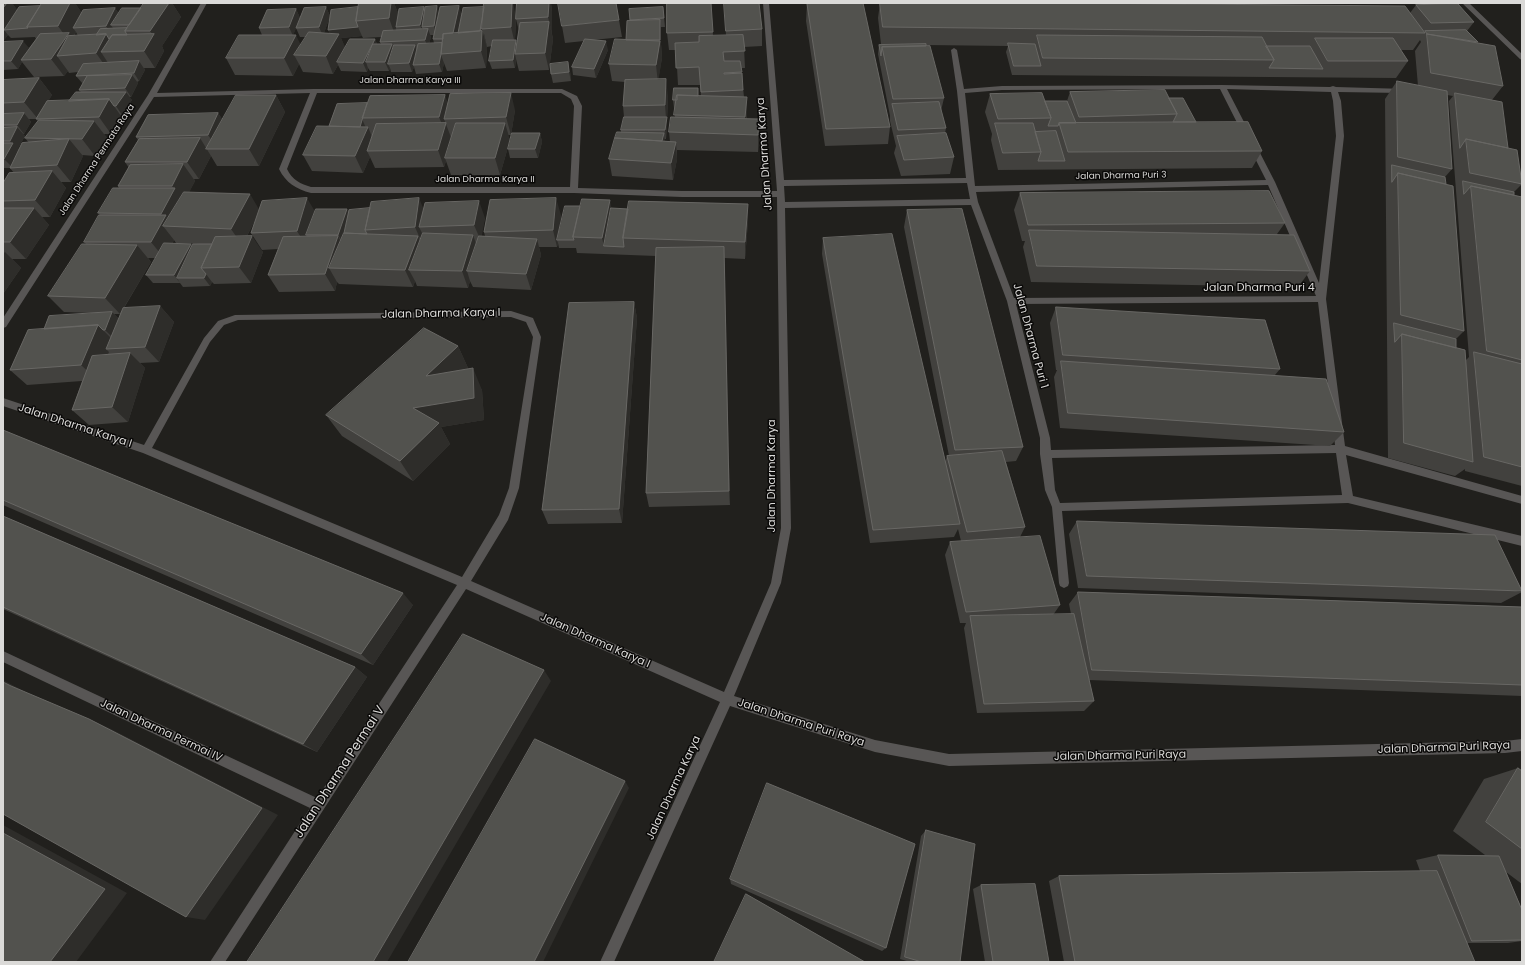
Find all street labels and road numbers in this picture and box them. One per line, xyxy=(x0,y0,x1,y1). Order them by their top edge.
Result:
street label: Jalan Dharma Karya III xyxy=(359,76,461,86)
street label: Jalan Dharma Karya xyxy=(754,97,776,211)
street label: Jalan Dharma Permata Raya xyxy=(57,102,137,218)
street label: Jalan Dharma Puri 3 xyxy=(1075,170,1167,182)
street label: Jalan Dharma Karya II xyxy=(435,175,535,185)
street label: Jalan Dharma Puri 4 xyxy=(1203,281,1315,295)
street label: Jalan Dharma Puri 1 xyxy=(1010,282,1050,390)
street label: Jalan Dharma Karya I xyxy=(381,306,501,322)
street label: Jalan Dharma Karya I xyxy=(16,401,134,451)
street label: Jalan Dharma Karya xyxy=(765,419,779,533)
street label: Jalan Dharma Karya I xyxy=(538,611,652,671)
street label: Jalan Dharma Puri Raya xyxy=(736,696,866,750)
street label: Jalan Dharma Permai IV xyxy=(98,697,224,765)
street label: Jalan Dharma Permai V xyxy=(291,703,389,841)
street label: Jalan Dharma Karya xyxy=(644,734,704,842)
street label: Jalan Dharma Puri Raya xyxy=(1378,739,1510,757)
street label: Jalan Dharma Puri Raya xyxy=(1054,748,1186,764)

